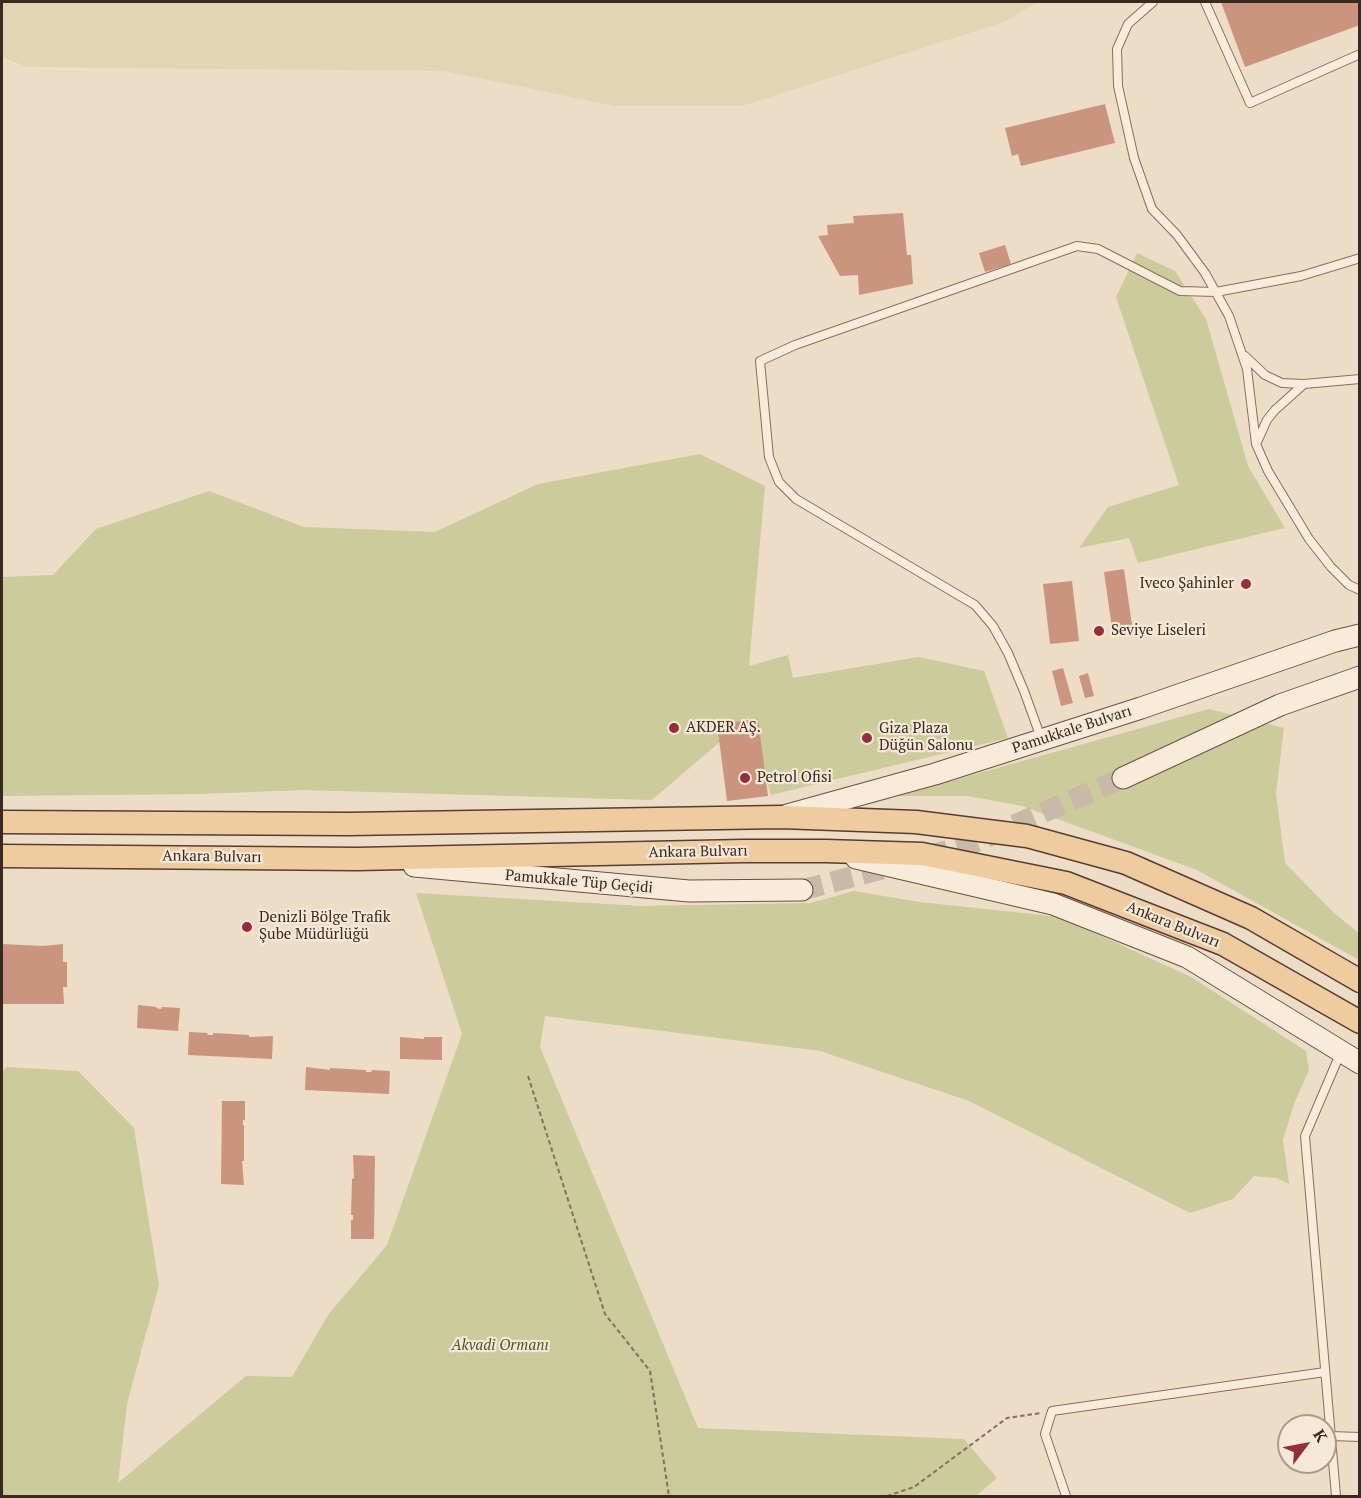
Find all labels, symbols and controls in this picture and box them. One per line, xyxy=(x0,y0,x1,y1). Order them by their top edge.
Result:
place label: Iveco Şahinler xyxy=(1140,575,1234,593)
marker: Iveco Şahinler xyxy=(1239,577,1253,591)
place label: Seviye Liseleri xyxy=(1111,622,1206,640)
marker: Seviye Liseleri xyxy=(1092,624,1106,638)
street label: Pamukkale Bulvarı xyxy=(1010,702,1134,758)
place label: AKDER AŞ. xyxy=(686,719,761,737)
place label: Giza Plaza Düğün Salonu xyxy=(879,720,973,755)
marker: AKDER AŞ. xyxy=(667,721,681,735)
marker: Giza Plaza Düğün Salonu xyxy=(860,731,874,745)
place label: Petrol Ofisi xyxy=(757,769,832,787)
marker: Petrol Ofisi xyxy=(738,771,752,785)
street label: Ankara Bulvarı xyxy=(648,842,748,862)
street label: Ankara Bulvarı xyxy=(162,847,262,867)
street label: Pamukkale Tüp Geçidi xyxy=(504,867,654,897)
street label: Ankara Bulvarı xyxy=(1124,898,1222,952)
place label: Denizli Bölge Trafik Şube Müdürlüğü xyxy=(259,909,391,944)
marker: Denizli Bölge Trafik Şube Müdürlüğü xyxy=(240,920,254,934)
park label: Akvadi Ormanı xyxy=(451,1337,549,1355)
north arrow xyxy=(1277,1414,1337,1474)
text: K xyxy=(1308,1425,1333,1446)

